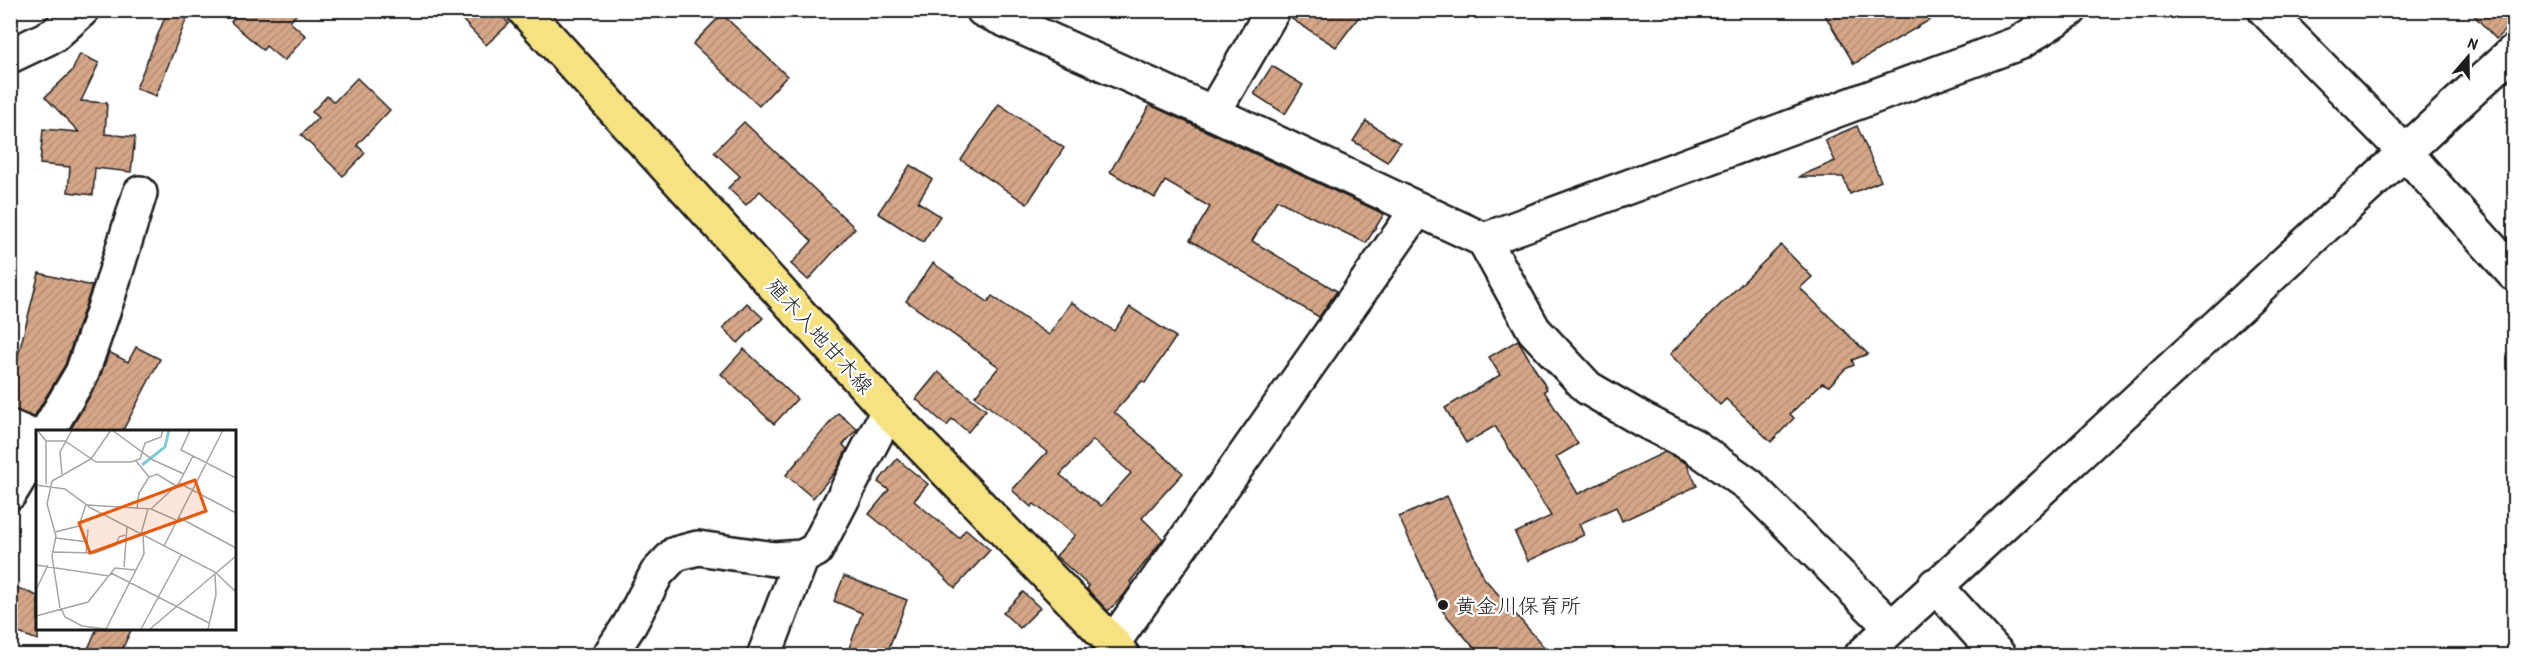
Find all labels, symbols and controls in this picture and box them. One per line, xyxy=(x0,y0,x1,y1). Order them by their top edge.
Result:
north arrow xyxy=(2438,27,2498,87)
text: N xyxy=(2465,31,2481,55)
street label: 殖木入地甘木線 xyxy=(760,272,880,400)
inset map xyxy=(36,430,236,630)
place label: 黄金川保育所 xyxy=(1455,591,1581,620)
marker: 黄金川保育所 xyxy=(1436,598,1450,612)

